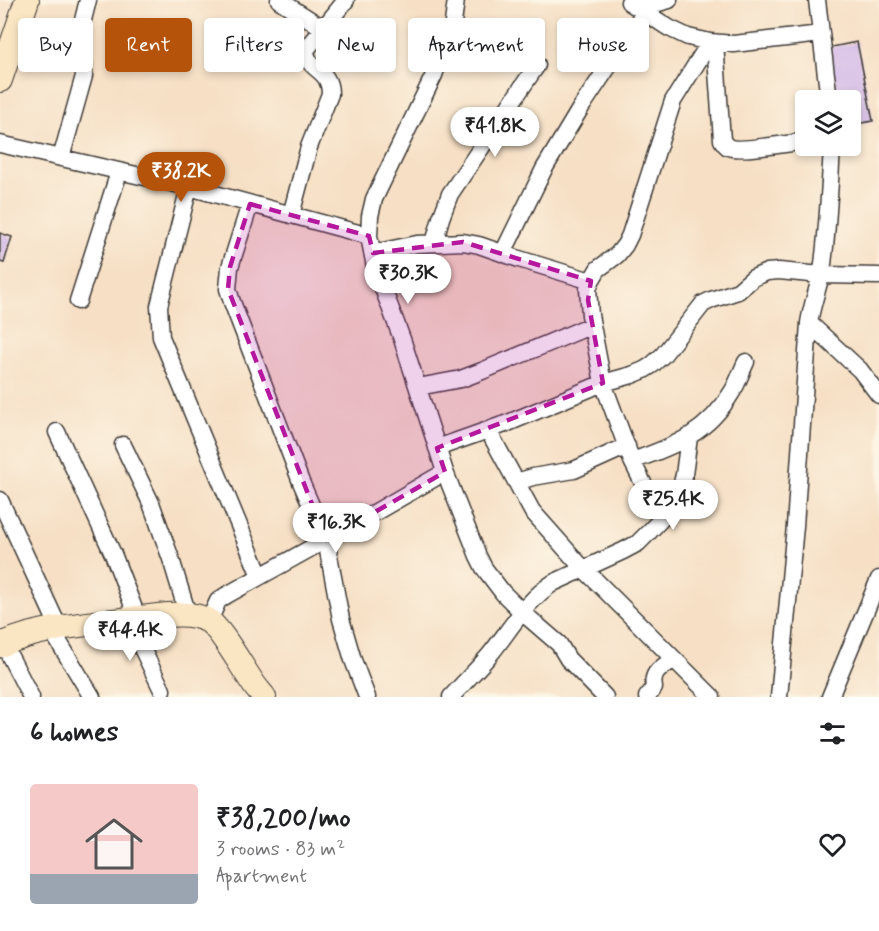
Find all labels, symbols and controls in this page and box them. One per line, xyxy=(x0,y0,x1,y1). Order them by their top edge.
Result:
chip: Buy xyxy=(18,18,93,72)
chip: Rent xyxy=(105,18,192,72)
chip: Filters xyxy=(204,18,304,72)
chip: New xyxy=(316,18,396,72)
chip: Apartment xyxy=(408,18,545,72)
chip: House xyxy=(557,18,649,72)
map controls xyxy=(795,90,861,156)
button: layers xyxy=(795,90,861,156)
pin: ₹41.8K xyxy=(446,107,544,158)
text: ₹41.8K xyxy=(464,113,526,140)
pin: ₹38.2K xyxy=(132,152,230,203)
text: ₹38.2K xyxy=(151,158,211,185)
pin: ₹30.3K xyxy=(359,254,457,305)
text: ₹30.3K xyxy=(378,260,438,287)
pin: ₹25.4K xyxy=(624,480,722,531)
text: ₹25.4K xyxy=(642,486,704,513)
pin: ₹16.3K xyxy=(287,503,385,554)
text: ₹16.3K xyxy=(307,509,365,536)
pin: ₹44.4K xyxy=(81,611,179,662)
text: ₹44.4K xyxy=(97,617,163,644)
text: 6 homes xyxy=(30,716,118,750)
icon: filters xyxy=(816,717,849,750)
text: ₹38,200/mo xyxy=(216,802,351,836)
icon: home xyxy=(78,808,150,880)
icon: heart xyxy=(816,828,849,861)
text: 3 rooms · 83 m² xyxy=(216,836,345,863)
text: Apartment xyxy=(216,863,307,890)

